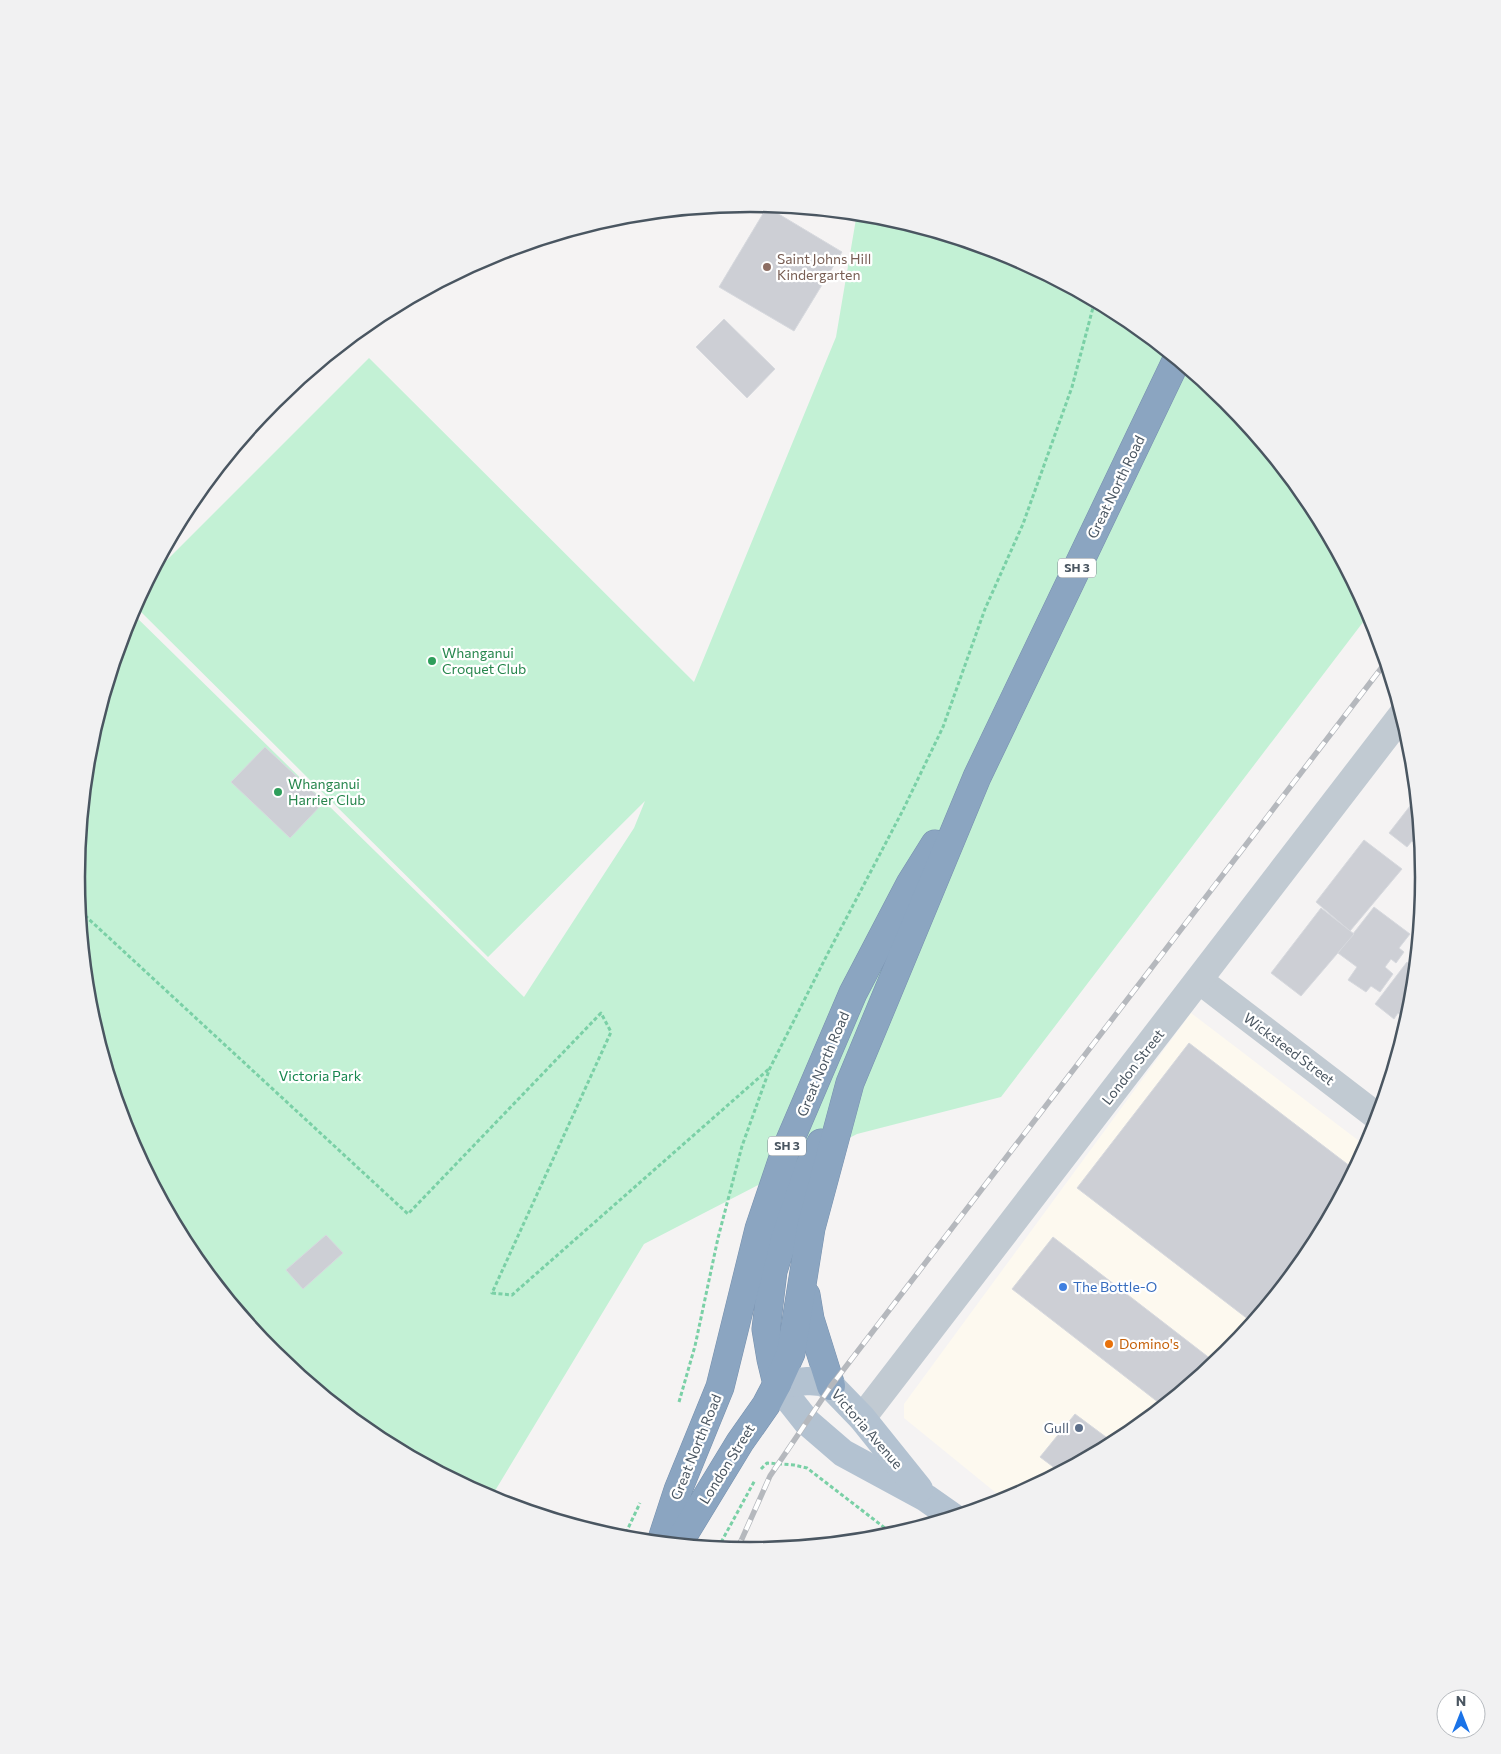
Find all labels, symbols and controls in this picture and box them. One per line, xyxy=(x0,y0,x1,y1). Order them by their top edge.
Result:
place label: Saint Johns Hill Kindergarten xyxy=(777,250,871,283)
marker: Saint Johns Hill Kindergarten xyxy=(761,261,773,273)
street label: Great North Road xyxy=(1083,433,1148,541)
road number: SH 3 xyxy=(1058,558,1096,578)
place label: Whanganui Croquet Club xyxy=(442,644,526,677)
marker: Whanganui Croquet Club xyxy=(426,655,438,667)
place label: Whanganui Harrier Club xyxy=(288,775,366,808)
marker: Whanganui Harrier Club xyxy=(272,786,284,798)
street label: Great North Road xyxy=(793,1009,852,1119)
street label: Wicksteed Street xyxy=(1240,1009,1338,1088)
street label: London Street xyxy=(1098,1025,1168,1108)
park label: Victoria Park xyxy=(279,1067,362,1084)
road number: SH 3 xyxy=(768,1136,806,1156)
place label: The Bottle-O xyxy=(1073,1278,1157,1295)
marker: The Bottle-O xyxy=(1057,1281,1069,1293)
place label: Domino's xyxy=(1119,1335,1179,1352)
marker: Domino's xyxy=(1103,1338,1115,1350)
street label: Victoria Avenue xyxy=(828,1385,907,1472)
street label: Great North Road xyxy=(667,1392,724,1502)
place label: Gull xyxy=(1044,1419,1069,1436)
street label: London Street xyxy=(695,1420,758,1507)
marker: Gull xyxy=(1073,1422,1085,1434)
north arrow xyxy=(1436,1689,1486,1739)
text: N xyxy=(1456,1692,1466,1709)

